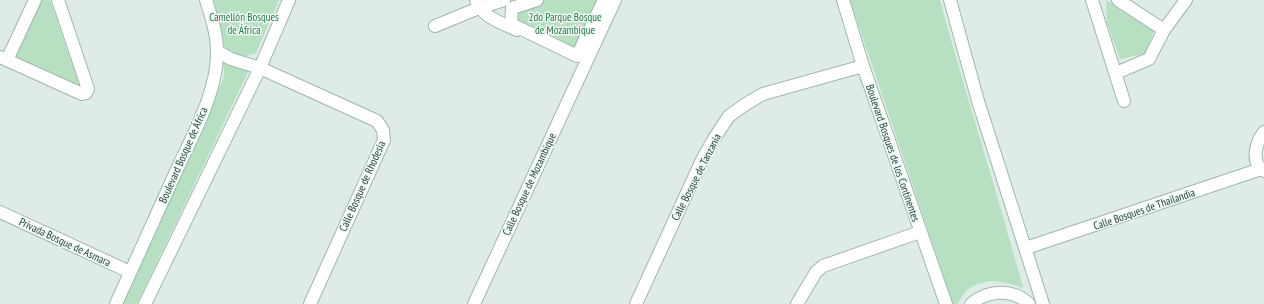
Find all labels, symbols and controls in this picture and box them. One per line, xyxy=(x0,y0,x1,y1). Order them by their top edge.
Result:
park label: Camellón Bosques de África xyxy=(209,10,279,37)
park label: 2do Parque Bosque de Mozambique xyxy=(529,10,602,37)
street label: Boulevard Bosques de los Continentes xyxy=(863,82,923,224)
street label: Boulevard Bosque de África xyxy=(156,105,210,205)
street label: Calle Bosque de Mozambique xyxy=(499,130,559,237)
street label: Calle Bosque de Tanzania xyxy=(668,131,724,223)
street label: Calle Bosque de Rhodesia xyxy=(336,139,388,233)
street label: Calle Bosques de Thailandia xyxy=(1091,185,1197,233)
street label: Privada Bosque de Asmara xyxy=(17,215,113,269)

